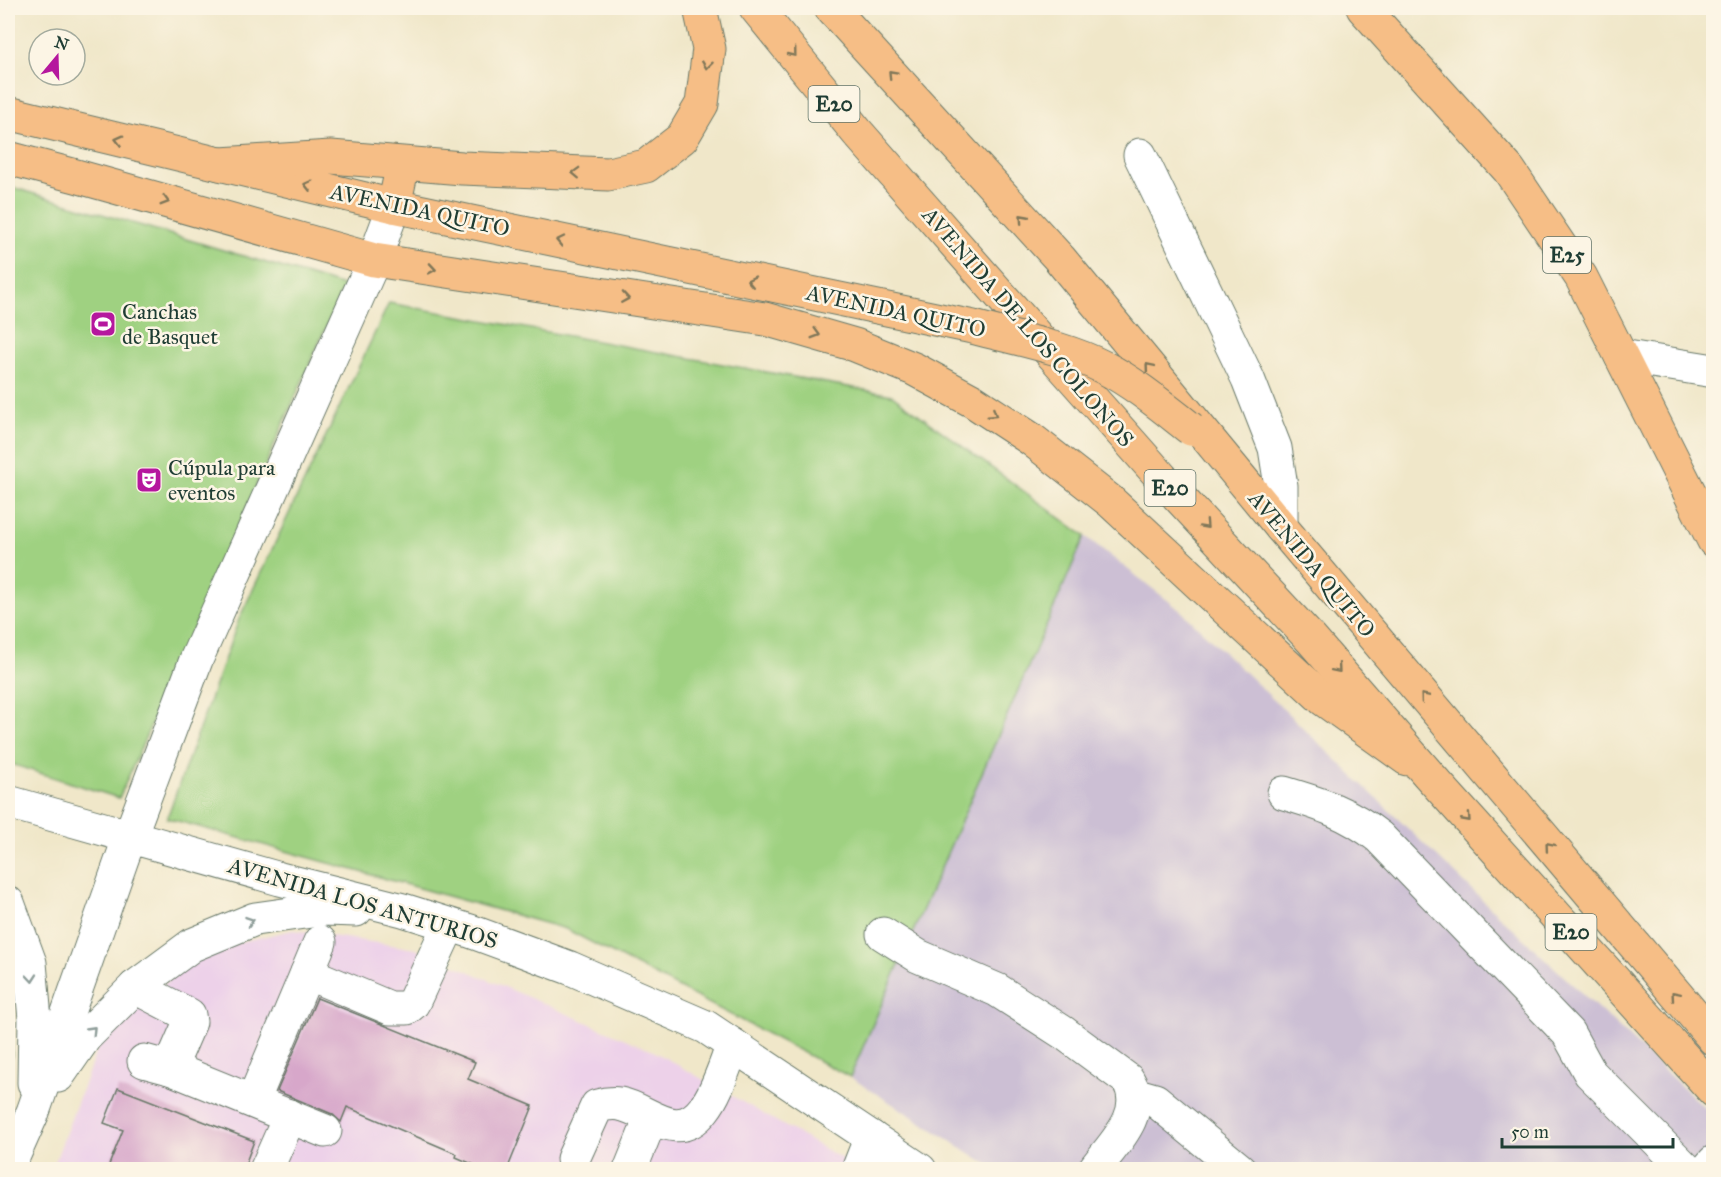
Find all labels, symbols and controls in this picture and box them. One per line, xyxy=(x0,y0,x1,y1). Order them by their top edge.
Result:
north arrow xyxy=(27,27,87,87)
text: N xyxy=(52,32,72,55)
one-way arrow xyxy=(785,46,796,57)
one-way arrow xyxy=(701,60,713,70)
one-way arrow xyxy=(888,70,899,80)
road number: E20 xyxy=(808,86,860,122)
one-way arrow xyxy=(114,134,124,147)
one-way arrow xyxy=(572,166,581,179)
street label: AVENIDA QUITO xyxy=(327,178,512,242)
one-way arrow xyxy=(304,180,314,193)
one-way arrow xyxy=(160,194,170,206)
street label: AVENIDA DE LOS COLONOS xyxy=(916,201,1140,452)
one-way arrow xyxy=(1019,214,1030,225)
one-way arrow xyxy=(556,235,566,248)
road number: E25 xyxy=(1543,237,1591,273)
one-way arrow xyxy=(428,262,437,274)
one-way arrow xyxy=(747,275,757,288)
street label: AVENIDA QUITO xyxy=(803,279,988,343)
one-way arrow xyxy=(620,291,630,303)
place label: Canchas de Basquet xyxy=(122,298,218,350)
sports icon: Canchas de Basquet xyxy=(88,309,118,339)
one-way arrow xyxy=(810,327,821,339)
one-way arrow xyxy=(1146,363,1157,374)
one-way arrow xyxy=(986,407,997,418)
place label: Cúpula para eventos xyxy=(168,454,276,506)
theatre icon: Cúpula para eventos xyxy=(134,465,164,495)
road number: E20 xyxy=(1144,470,1196,506)
street label: AVENIDA QUITO xyxy=(1242,485,1381,643)
one-way arrow xyxy=(1197,518,1208,529)
one-way arrow xyxy=(1329,662,1340,673)
one-way arrow xyxy=(1420,693,1431,704)
one-way arrow xyxy=(1460,811,1471,821)
one-way arrow xyxy=(1545,842,1556,853)
street label: AVENIDA LOS ANTURIOS xyxy=(224,851,501,954)
road number: E20 xyxy=(1546,914,1596,950)
one-way arrow xyxy=(244,916,255,929)
one-way arrow xyxy=(25,974,38,983)
one-way arrow xyxy=(1671,991,1682,1002)
one-way arrow xyxy=(84,1027,95,1038)
scale bar xyxy=(1502,1111,1673,1149)
text: 50 m xyxy=(1511,1121,1549,1143)

